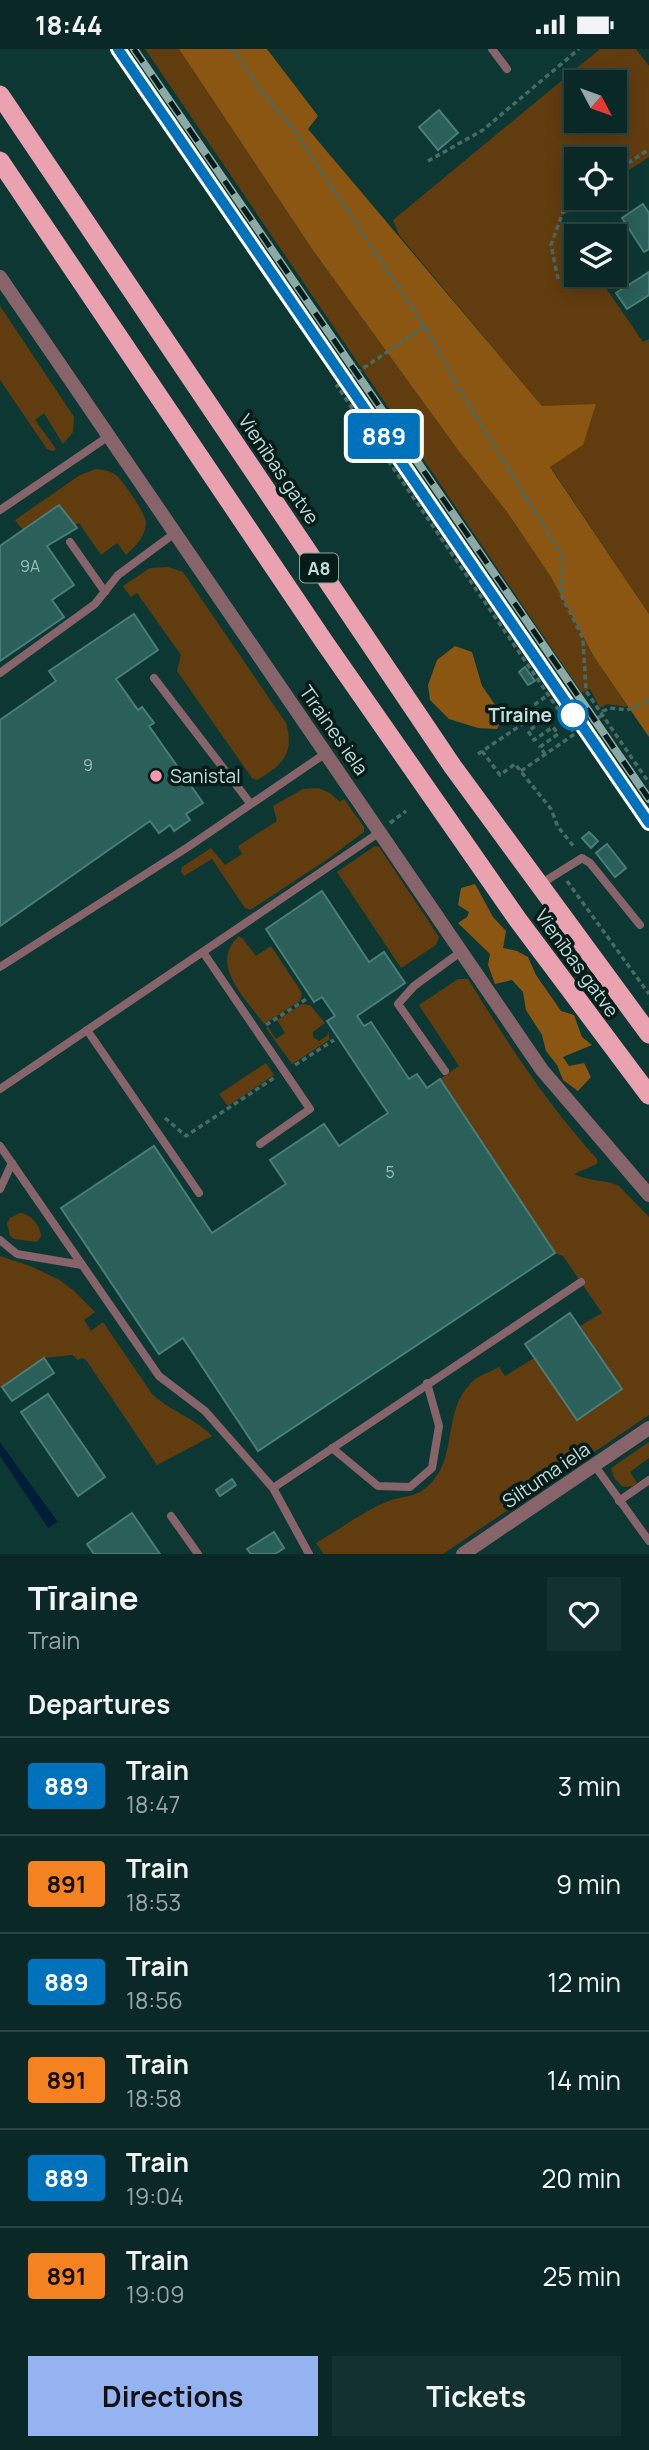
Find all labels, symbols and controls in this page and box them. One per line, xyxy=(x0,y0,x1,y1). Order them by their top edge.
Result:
text: 18:44 xyxy=(35,7,103,43)
north arrow xyxy=(564,70,626,133)
map controls xyxy=(564,70,627,287)
button: locate xyxy=(564,147,627,210)
button: layers xyxy=(564,224,627,287)
street label: Vienības gatve xyxy=(233,409,325,529)
line badge: 889 xyxy=(344,413,424,459)
text: 889 xyxy=(362,419,406,452)
road number: A8 xyxy=(300,553,338,583)
house number: 9A xyxy=(20,555,40,577)
street label: Tīraines iela xyxy=(294,680,374,780)
marker: Tīraine xyxy=(558,700,588,730)
place label: Tīraine xyxy=(488,702,552,728)
house number: 9 xyxy=(83,754,93,776)
place label: Sanistal xyxy=(170,763,241,789)
marker: Sanistal xyxy=(148,768,164,784)
street label: Vienības gatve xyxy=(529,904,625,1022)
house number: 5 xyxy=(385,1161,395,1183)
street label: Siltuma iela xyxy=(497,1436,595,1514)
text: Tīraine xyxy=(28,1575,139,1620)
button: heart xyxy=(547,1577,621,1651)
text: Train xyxy=(28,1624,80,1656)
text: Departures xyxy=(28,1686,170,1722)
text: Train xyxy=(126,1752,189,1788)
text: 3 min xyxy=(558,1768,621,1804)
text: 889 xyxy=(44,1769,89,1802)
text: 18:47 xyxy=(126,1788,180,1820)
text: Train xyxy=(126,1850,189,1886)
text: 9 min xyxy=(556,1866,621,1902)
text: 891 xyxy=(46,1867,87,1900)
text: 18:53 xyxy=(126,1886,181,1918)
text: Train xyxy=(126,1948,189,1984)
text: 12 min xyxy=(547,1964,621,2000)
text: 889 xyxy=(44,1965,89,1998)
text: 18:56 xyxy=(126,1984,183,2016)
text: Train xyxy=(126,2046,189,2082)
text: 14 min xyxy=(547,2062,621,2098)
text: 891 xyxy=(46,2063,87,2096)
text: 18:58 xyxy=(126,2082,182,2114)
text: Train xyxy=(126,2144,189,2180)
text: 20 min xyxy=(542,2160,621,2196)
text: 889 xyxy=(44,2161,89,2194)
text: 19:04 xyxy=(126,2180,184,2212)
text: Train xyxy=(126,2242,189,2278)
text: 25 min xyxy=(542,2258,621,2294)
text: 891 xyxy=(46,2259,87,2292)
text: 19:09 xyxy=(126,2278,184,2310)
button: Directions xyxy=(28,2356,318,2436)
button: Tickets xyxy=(332,2356,621,2436)

